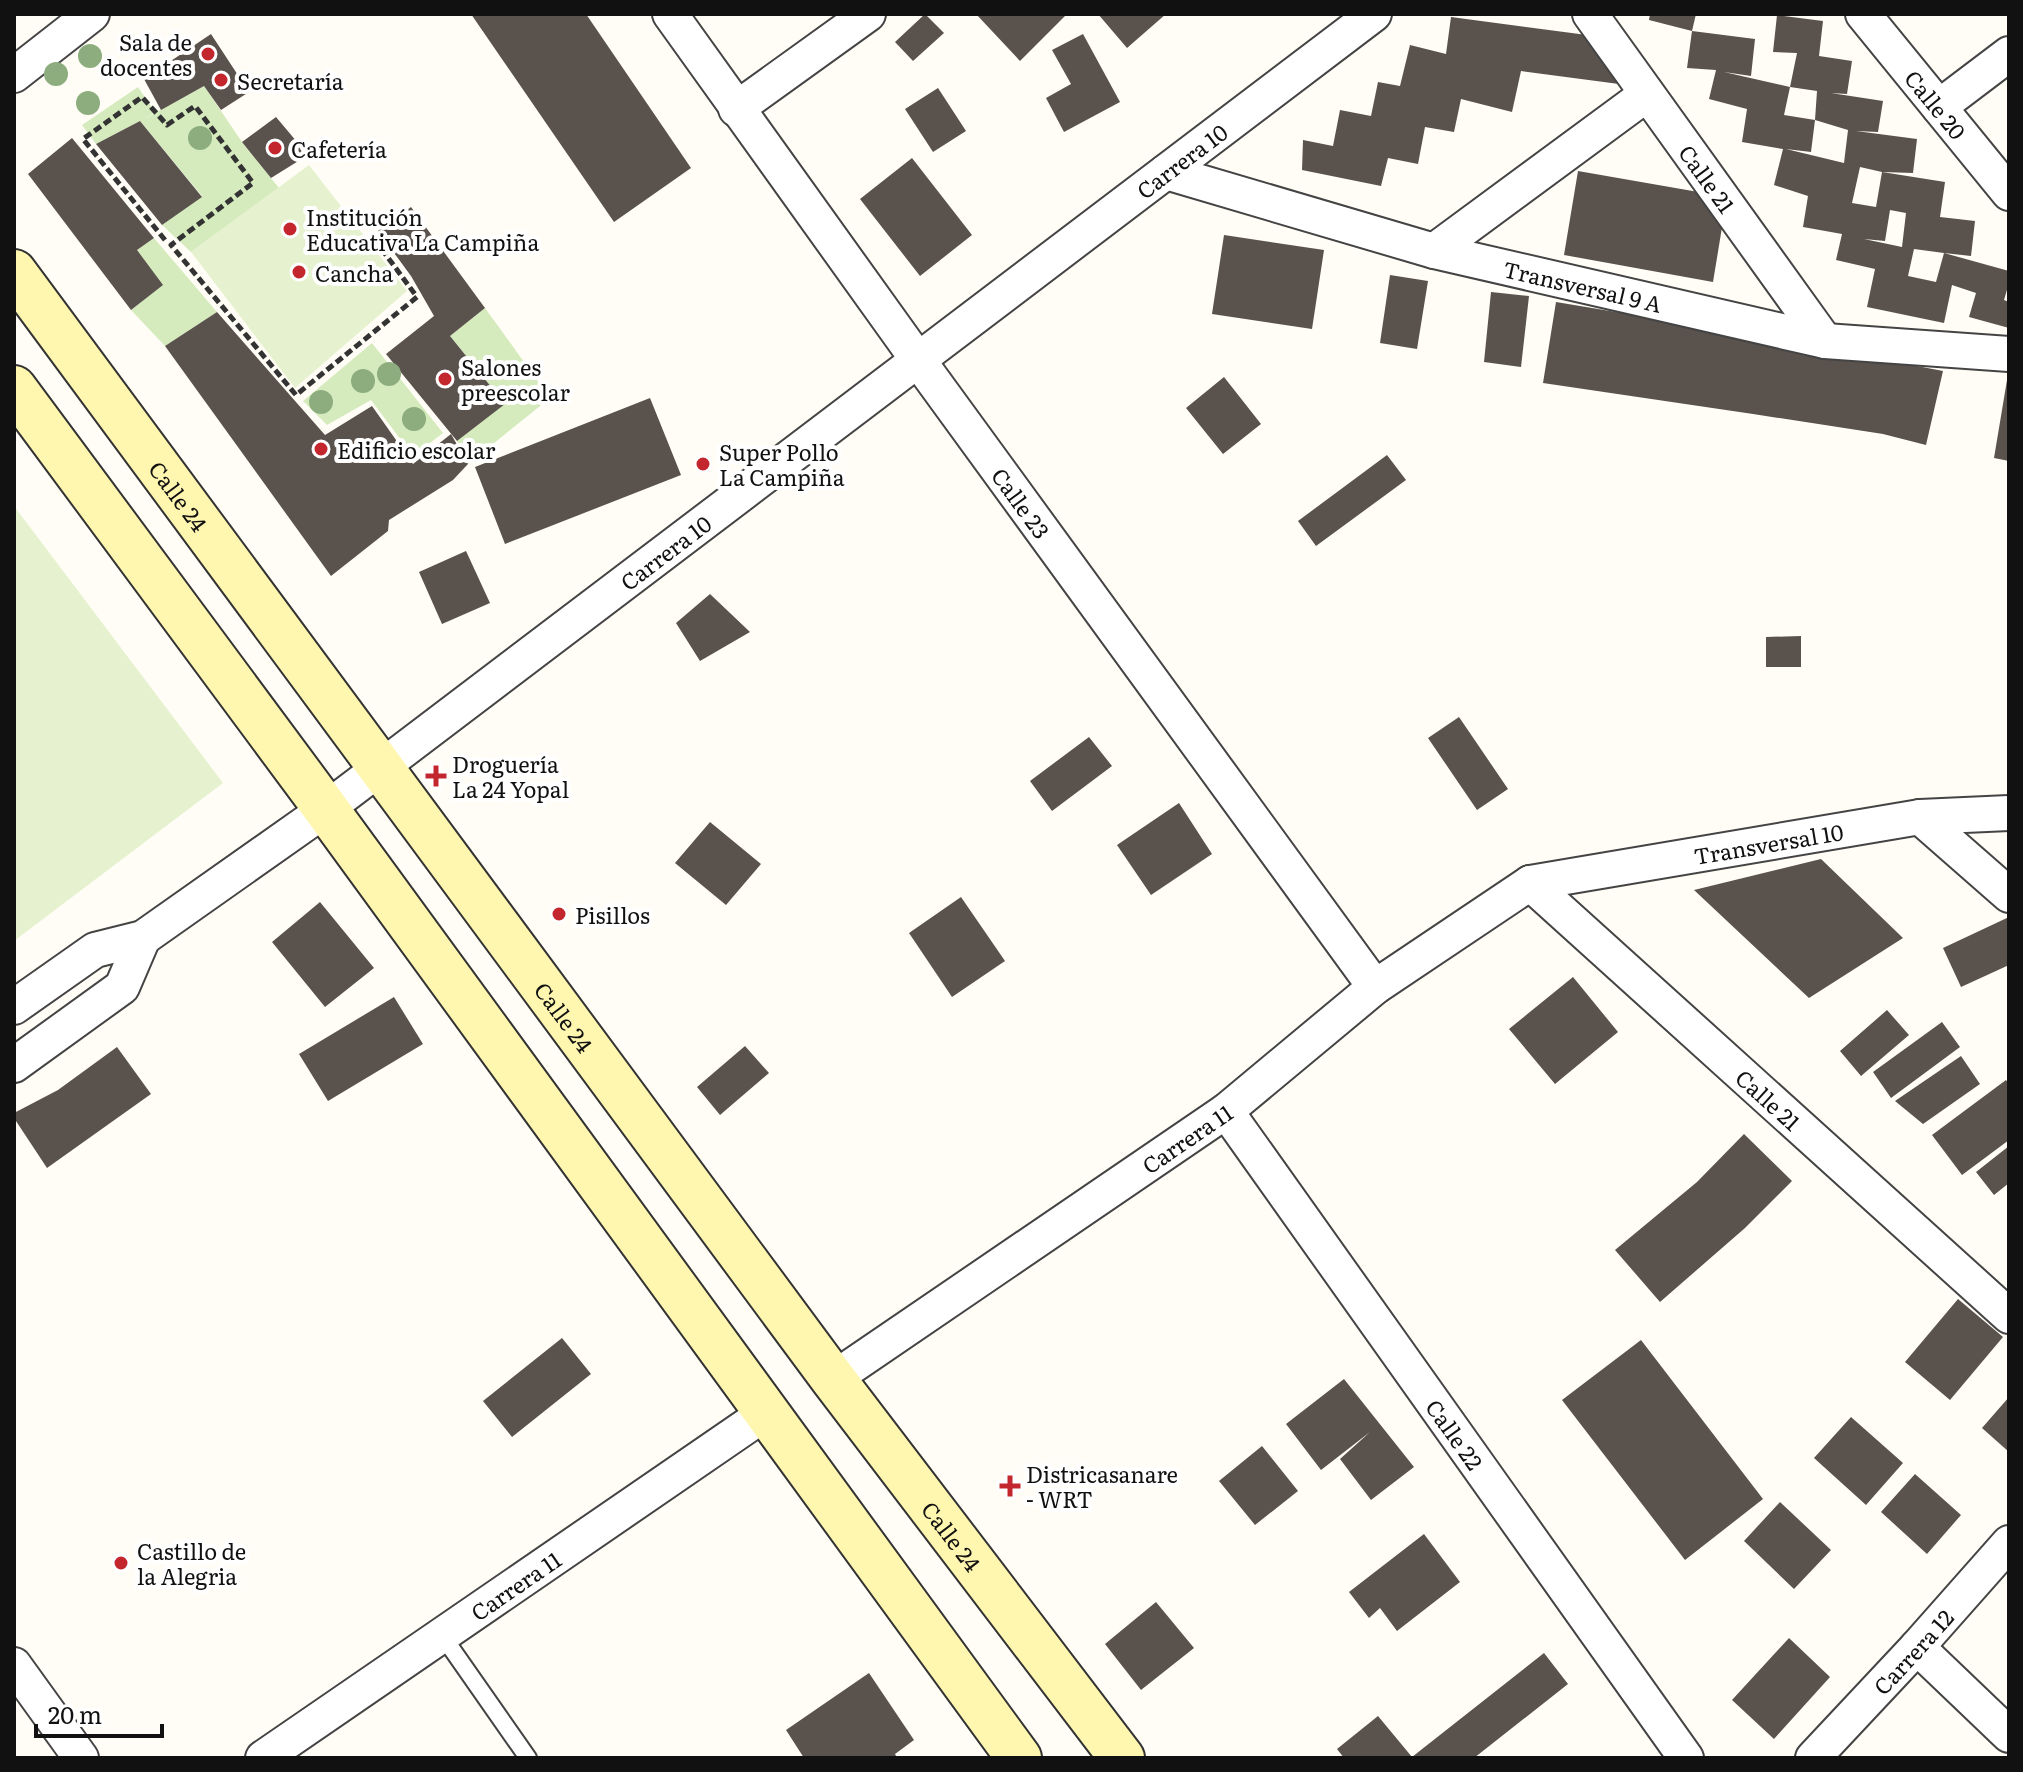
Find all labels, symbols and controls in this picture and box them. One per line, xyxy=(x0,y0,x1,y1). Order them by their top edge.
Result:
place label: Sala de docentes xyxy=(100,25,192,83)
marker: Sala de docentes xyxy=(199,45,217,63)
street label: Calle 20 xyxy=(1898,62,1975,146)
place label: Secretaría xyxy=(237,64,344,97)
marker: Secretaría xyxy=(212,71,230,89)
street label: Carrera 10 xyxy=(1129,115,1234,206)
place label: Cafetería xyxy=(291,132,387,165)
street label: Calle 21 xyxy=(1672,137,1744,219)
marker: Cafetería xyxy=(266,139,284,157)
place label: Institución Educativa La Campiña xyxy=(306,200,539,258)
marker: Institución Educativa La Campiña xyxy=(281,220,299,238)
street label: Transversal 9 A xyxy=(1500,251,1665,319)
place label: Cancha xyxy=(315,256,394,289)
marker: Cancha xyxy=(290,263,308,281)
place label: Salones preescolar xyxy=(461,350,570,408)
marker: Salones preescolar xyxy=(436,370,454,388)
place label: Edificio escolar xyxy=(337,433,496,466)
place label: Super Pollo La Campiña xyxy=(719,435,845,493)
marker: Edificio escolar xyxy=(312,440,330,458)
street label: Calle 24 xyxy=(142,453,217,538)
marker: Super Pollo La Campiña xyxy=(694,455,712,473)
street label: Calle 23 xyxy=(985,460,1059,545)
street label: Carrera 10 xyxy=(612,506,718,597)
place label: Droguería La 24 Yopal xyxy=(452,747,569,805)
marker: Droguería La 24 Yopal xyxy=(427,767,445,785)
street label: Transversal 10 xyxy=(1691,814,1846,872)
place label: Pisillos xyxy=(575,898,650,931)
marker: Pisillos xyxy=(550,905,568,923)
street label: Calle 24 xyxy=(527,974,602,1059)
street label: Calle 21 xyxy=(1729,1061,1809,1137)
street label: Carrera 11 xyxy=(1135,1095,1239,1181)
street label: Calle 22 xyxy=(1419,1392,1492,1476)
place label: Districasanare - WRT xyxy=(1026,1457,1178,1515)
marker: Districasanare - WRT xyxy=(1001,1477,1019,1495)
street label: Calle 24 xyxy=(915,1494,990,1578)
place label: Castillo de la Alegria xyxy=(137,1534,246,1592)
street label: Carrera 11 xyxy=(463,1542,567,1628)
marker: Castillo de la Alegria xyxy=(112,1554,130,1572)
street label: Carrera 12 xyxy=(1865,1601,1960,1701)
scale bar xyxy=(36,1688,162,1738)
text: 20 m xyxy=(48,1696,102,1731)

